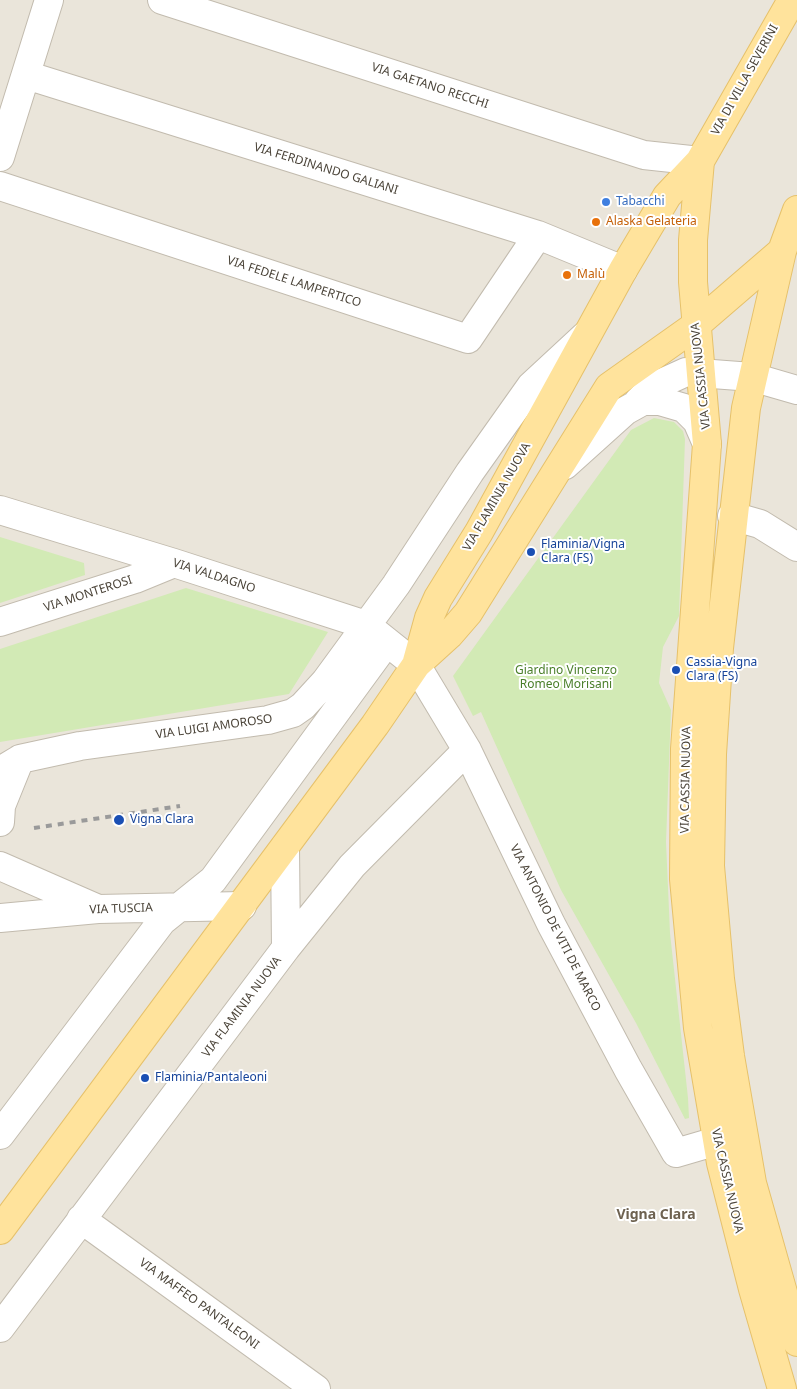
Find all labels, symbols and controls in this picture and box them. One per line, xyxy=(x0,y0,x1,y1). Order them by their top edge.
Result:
street label: VIA DI VILLA SEVERINI xyxy=(709,22,781,138)
street label: VIA GAETANO RECCHI xyxy=(370,60,490,112)
street label: VIA FERDINANDO GALIANI xyxy=(252,140,400,198)
place label: Tabacchi xyxy=(616,195,665,209)
marker: Tabacchi xyxy=(600,196,612,208)
place label: Alaska Gelateria xyxy=(606,215,697,229)
marker: Alaska Gelateria xyxy=(590,216,602,228)
street label: VIA FEDELE LAMPERTICO xyxy=(225,253,363,311)
place label: Malù xyxy=(577,268,605,282)
marker: Malù xyxy=(561,269,573,281)
street label: VIA CASSIA NUOVA xyxy=(688,322,714,430)
street label: VIA FLAMINIA NUOVA xyxy=(460,440,534,554)
place label: Flaminia/Vigna Clara (FS) xyxy=(541,538,625,566)
marker: Flaminia/Vigna Clara (FS) xyxy=(525,546,537,558)
street label: VIA VALDAGNO xyxy=(171,556,257,596)
street label: VIA MONTEROSI xyxy=(42,573,134,615)
place label: Cassia-Vigna Clara (FS) xyxy=(686,656,757,684)
park label: Giardino Vincenzo Romeo Morisani xyxy=(515,664,617,692)
marker: Cassia-Vigna Clara (FS) xyxy=(670,664,682,676)
street label: VIA LUIGI AMOROSO xyxy=(155,712,273,742)
street label: VIA CASSIA NUOVA xyxy=(678,726,694,834)
marker: Vigna Clara xyxy=(112,813,126,827)
place label: Vigna Clara xyxy=(130,813,194,827)
street label: VIA ANTONIO DE VITI DE MARCO xyxy=(507,842,603,1014)
street label: VIA TUSCIA xyxy=(89,901,153,917)
street label: VIA FLAMINIA NUOVA xyxy=(199,954,285,1060)
place label: Flaminia/Pantaleoni xyxy=(155,1071,267,1085)
marker: Flaminia/Pantaleoni xyxy=(139,1072,151,1084)
street label: VIA CASSIA NUOVA xyxy=(708,1127,746,1235)
district label: Vigna Clara xyxy=(616,1207,696,1223)
street label: VIA MAFFEO PANTALEONI xyxy=(136,1256,262,1352)

